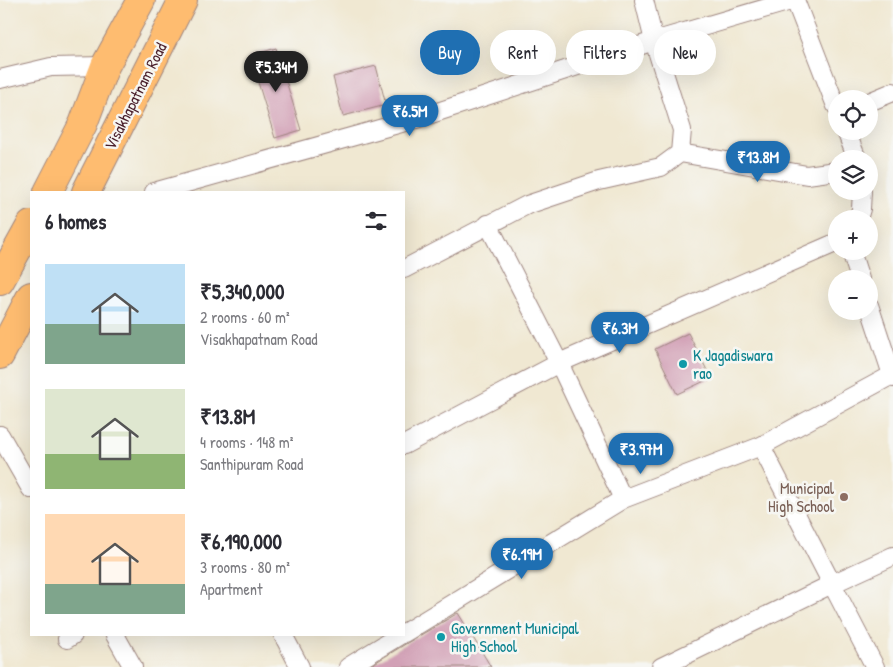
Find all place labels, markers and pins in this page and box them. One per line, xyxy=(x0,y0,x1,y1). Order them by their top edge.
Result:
pin: ₹5.34M xyxy=(235,51,317,93)
pin: ₹6.5M xyxy=(375,94,445,137)
pin: ₹13.8M xyxy=(717,140,799,183)
pin: ₹6.3M xyxy=(585,312,655,354)
place label: K Jagadiswara rao xyxy=(693,344,773,384)
marker: K Jagadiswara rao xyxy=(677,358,689,370)
pin: ₹3.97M xyxy=(600,432,682,475)
place label: Municipal High School xyxy=(768,477,835,517)
marker: Municipal High School xyxy=(838,491,850,503)
pin: ₹6.19M xyxy=(481,538,563,580)
place label: Government Municipal High School xyxy=(451,617,580,657)
marker: Government Municipal High School xyxy=(435,631,447,643)

